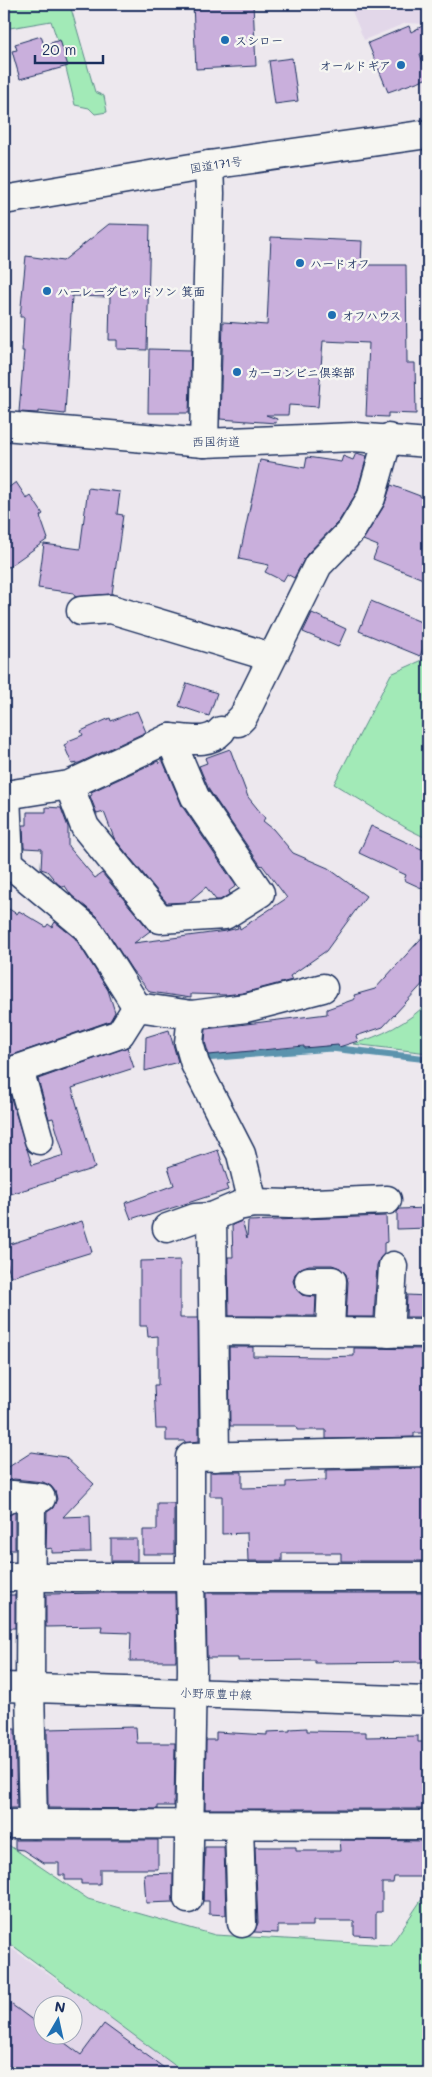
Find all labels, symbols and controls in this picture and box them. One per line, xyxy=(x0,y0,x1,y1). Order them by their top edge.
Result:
scale bar xyxy=(35,32,102,64)
place label: スシロー xyxy=(235,32,283,48)
marker: スシロー xyxy=(219,34,231,46)
text: 20 m xyxy=(42,39,76,59)
place label: オールドギア xyxy=(319,57,391,73)
marker: オールドギア xyxy=(395,59,407,71)
street label: 国道171号 xyxy=(188,152,244,176)
place label: ハードオフ xyxy=(310,255,370,271)
marker: ハードオフ xyxy=(294,257,306,269)
place label: ハーレーダビッドソン 箕面 xyxy=(57,283,205,299)
marker: ハーレーダビッドソン 箕面 xyxy=(41,285,53,297)
place label: オフハウス xyxy=(342,307,401,323)
marker: オフハウス xyxy=(326,309,338,321)
place label: カーコンビニ倶楽部 xyxy=(247,364,355,380)
marker: カーコンビニ倶楽部 xyxy=(231,366,243,378)
street label: 西国街道 xyxy=(192,433,240,449)
street label: 小野原豊中線 xyxy=(180,1684,252,1702)
north arrow xyxy=(32,1994,82,2044)
text: N xyxy=(53,1996,67,2017)

